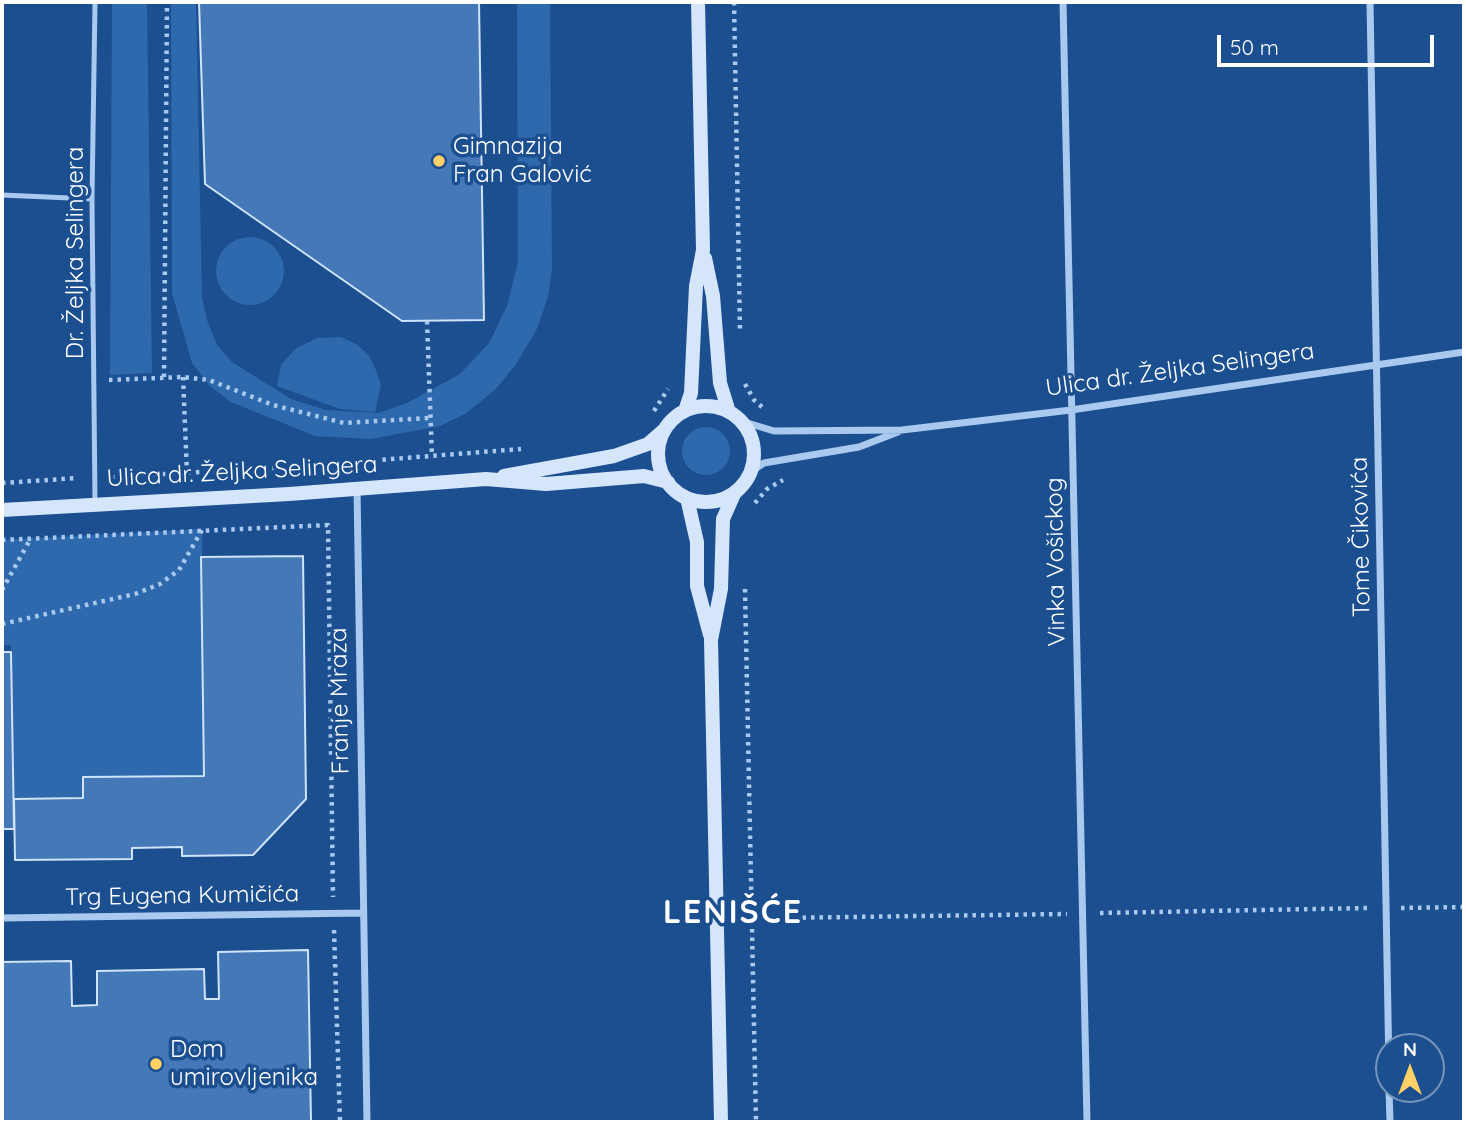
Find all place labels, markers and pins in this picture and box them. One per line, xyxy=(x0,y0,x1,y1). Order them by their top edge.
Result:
place label: Gimnazija Fran Galović xyxy=(453,133,592,189)
marker: Gimnazija Fran Galović xyxy=(431,153,447,169)
place label: Dom umirovljenika xyxy=(170,1036,318,1092)
marker: Dom umirovljenika xyxy=(148,1056,164,1072)

